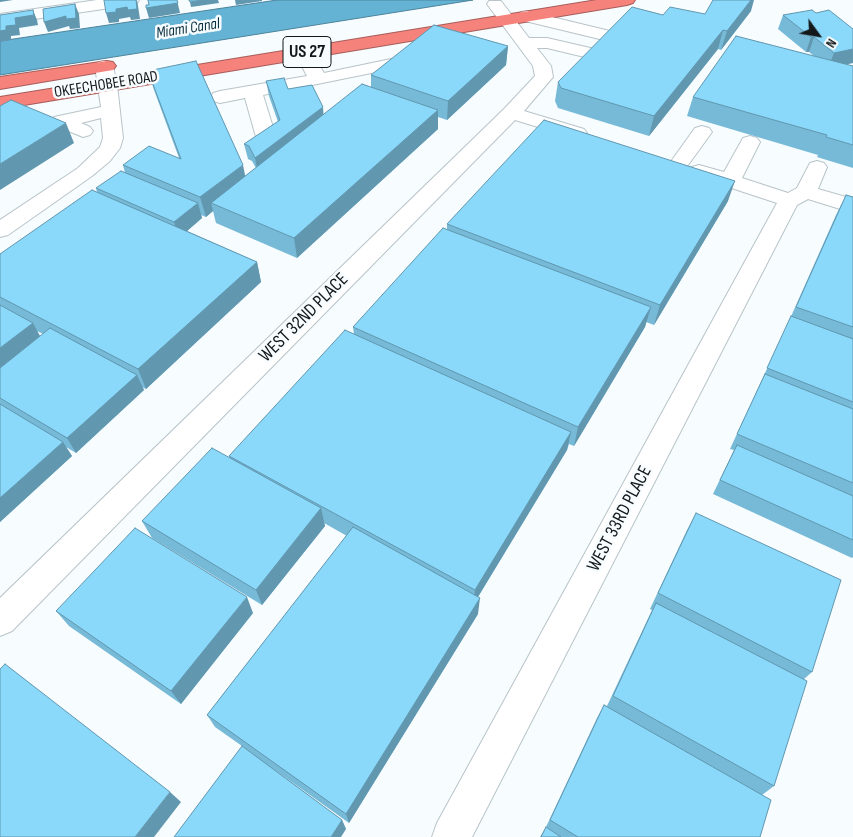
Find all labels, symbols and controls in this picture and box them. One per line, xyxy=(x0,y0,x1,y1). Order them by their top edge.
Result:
north arrow xyxy=(793,10,843,60)
water label: Miami Canal xyxy=(155,14,221,44)
road number: US 27 xyxy=(283,36,331,68)
text: N xyxy=(822,36,840,51)
street label: OKEECHOBEE ROAD xyxy=(53,67,159,103)
street label: WEST 32ND PLACE xyxy=(255,269,353,367)
street label: WEST 33RD PLACE xyxy=(583,462,657,576)

